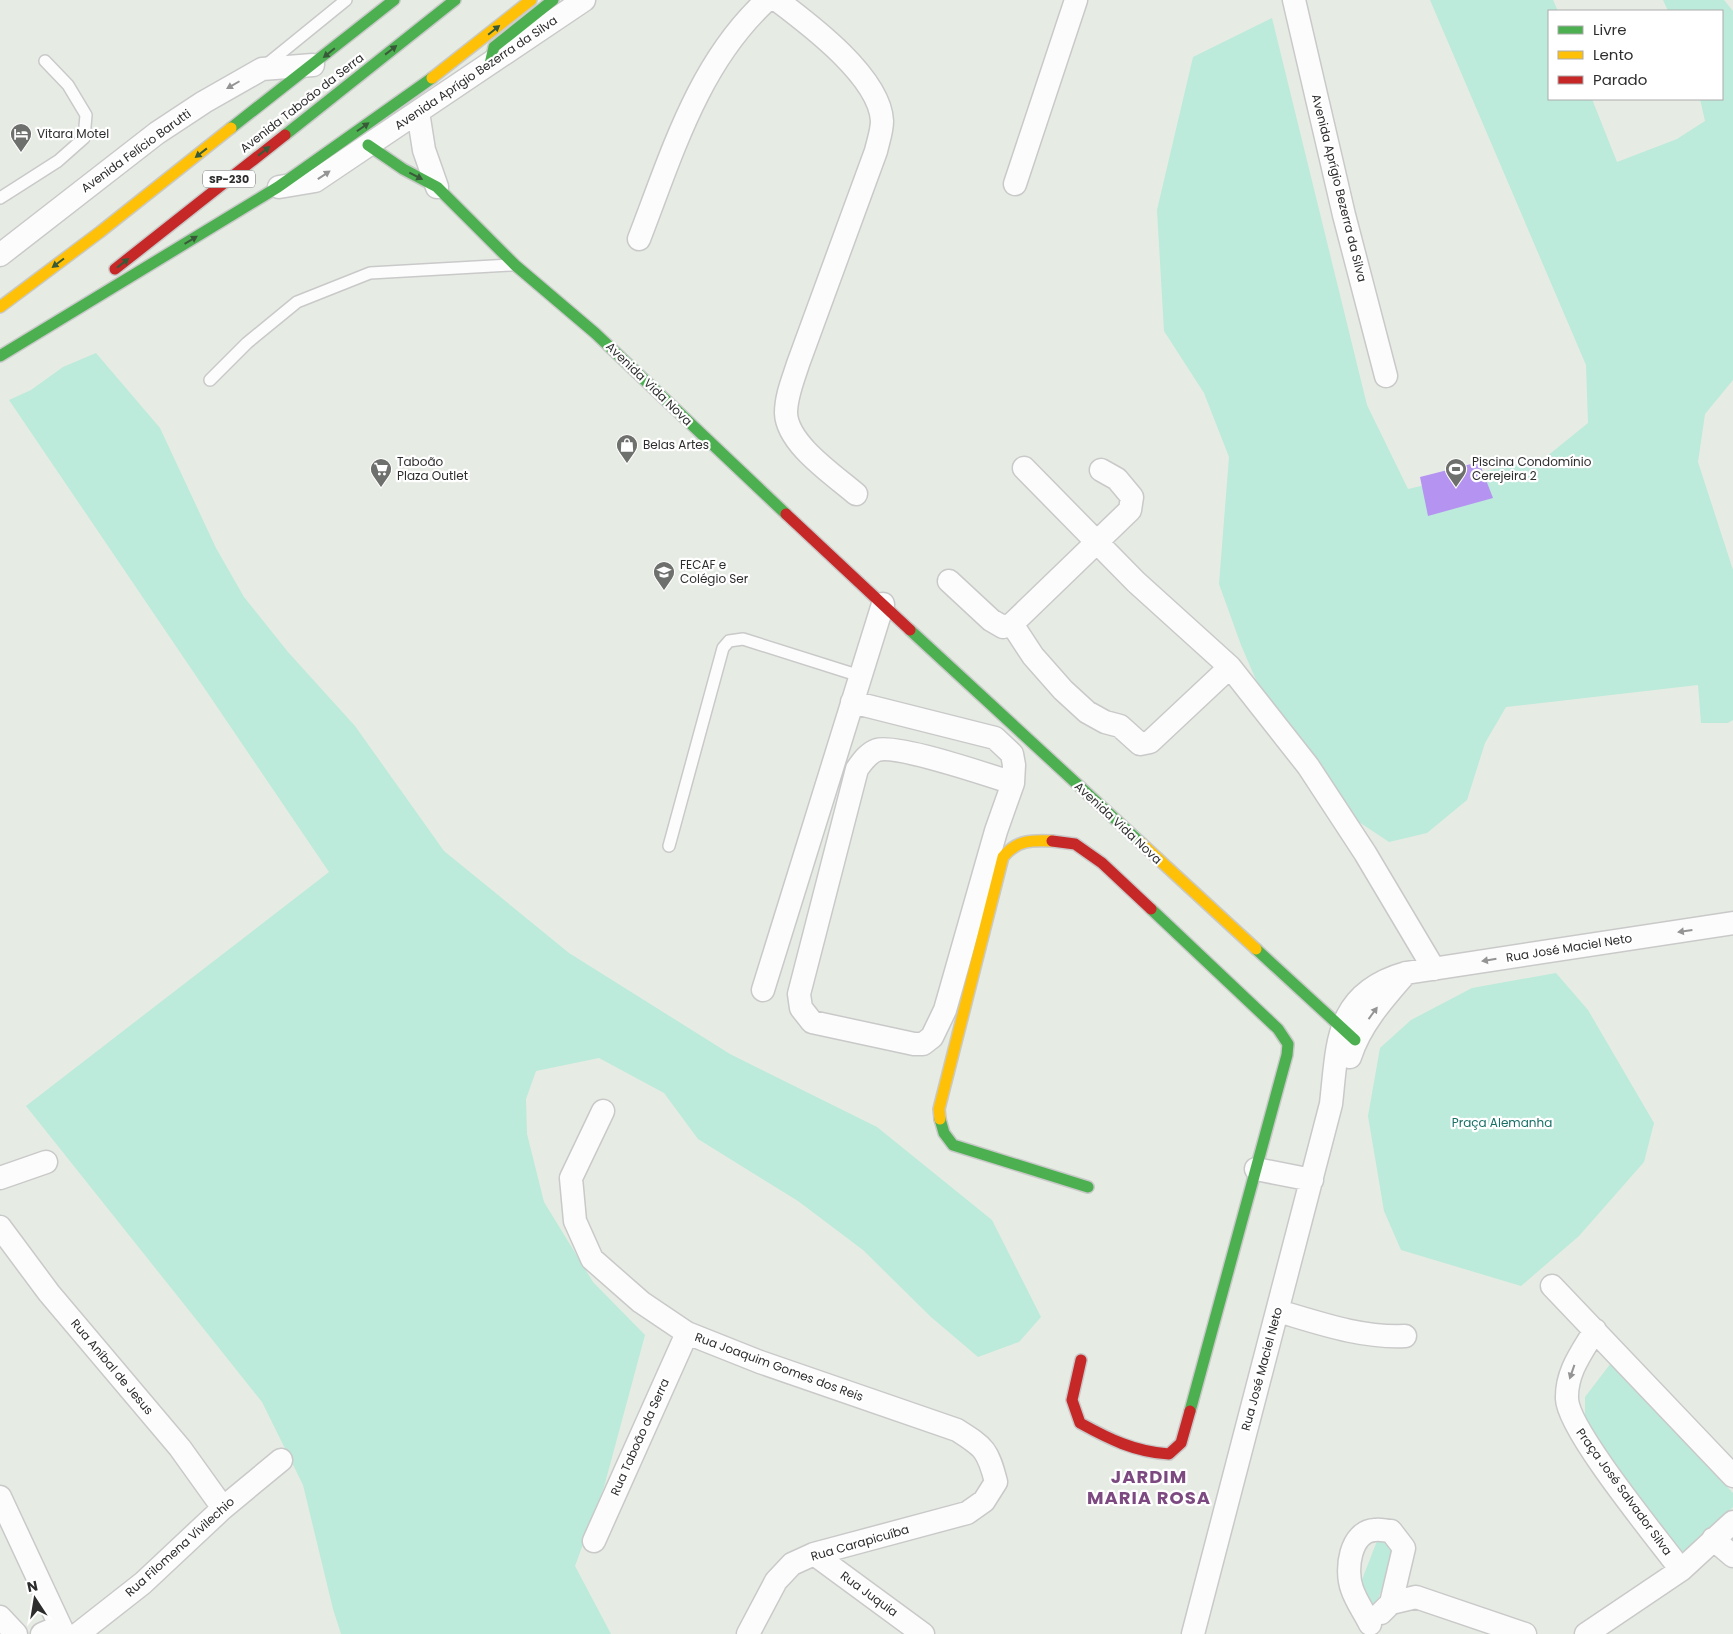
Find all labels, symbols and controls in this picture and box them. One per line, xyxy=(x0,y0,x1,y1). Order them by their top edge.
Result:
legend xyxy=(1548,10,1723,100)
street label: Avenida Aprígio Bezerra da Silva xyxy=(391,12,561,134)
text: Livre xyxy=(1593,19,1626,40)
one-way arrow xyxy=(487,25,500,36)
text: Lento xyxy=(1593,44,1633,65)
one-way arrow xyxy=(385,45,398,56)
one-way arrow xyxy=(323,47,336,58)
street label: Avenida Taboão da Serra xyxy=(236,49,367,156)
text: Parado xyxy=(1593,69,1647,90)
one-way arrow xyxy=(226,81,241,89)
street label: Avenida Aprígio Bezerra da Silva xyxy=(1308,92,1371,284)
street label: Avenida Felício Barutti xyxy=(77,105,194,196)
hotel icon: Vitara Motel xyxy=(9,122,33,153)
one-way arrow xyxy=(356,122,370,132)
place label: Vitara Motel xyxy=(37,125,109,142)
one-way arrow xyxy=(257,146,270,157)
one-way arrow xyxy=(195,147,208,158)
road number: SP-230 xyxy=(203,170,255,188)
one-way arrow xyxy=(317,170,331,180)
one-way arrow xyxy=(409,172,424,180)
one-way arrow xyxy=(185,235,198,244)
one-way arrow xyxy=(116,257,129,268)
one-way arrow xyxy=(51,258,65,268)
street label: Avenida Vida Nova xyxy=(603,338,696,429)
shop icon: Belas Artes xyxy=(615,433,639,464)
place label: Belas Artes xyxy=(643,436,709,453)
place label: Taboão Plaza Outlet xyxy=(397,453,468,484)
place label: Piscina Condomínio Cerejeira 2 xyxy=(1472,453,1592,484)
supermarket icon: Taboão Plaza Outlet xyxy=(369,457,393,488)
sports icon: Piscina Condomínio Cerejeira 2 xyxy=(1444,457,1468,488)
place label: FECAF e Colégio Ser xyxy=(680,556,749,587)
school or university icon: FECAF e Colégio Ser xyxy=(652,560,676,591)
street label: Avenida Vida Nova xyxy=(1071,778,1166,868)
one-way arrow xyxy=(1676,927,1692,935)
street label: Rua José Maciel Neto xyxy=(1505,929,1633,966)
one-way arrow xyxy=(1481,956,1497,964)
one-way arrow xyxy=(1368,1007,1379,1020)
park label: Praça Alemanha xyxy=(1452,1114,1552,1131)
street label: Rua José Maciel Neto xyxy=(1237,1305,1286,1433)
street label: Rua Aníbal de Jesus xyxy=(67,1315,158,1418)
street label: Rua Joaquim Gomes dos Reis xyxy=(693,1328,866,1405)
one-way arrow xyxy=(1568,1365,1576,1380)
street label: Rua Taboão da Serra xyxy=(606,1375,673,1498)
street label: Praça José Salvador Silva xyxy=(1572,1425,1676,1559)
district label: JARDIM MARIA ROSA xyxy=(1087,1464,1211,1510)
street label: Rua Filomena Vivilechio xyxy=(121,1493,238,1600)
street label: Rua Carapicuíba xyxy=(809,1520,911,1565)
street label: Rua Juquia xyxy=(837,1567,901,1620)
north arrow xyxy=(10,1574,60,1624)
text: N xyxy=(25,1575,40,1597)

